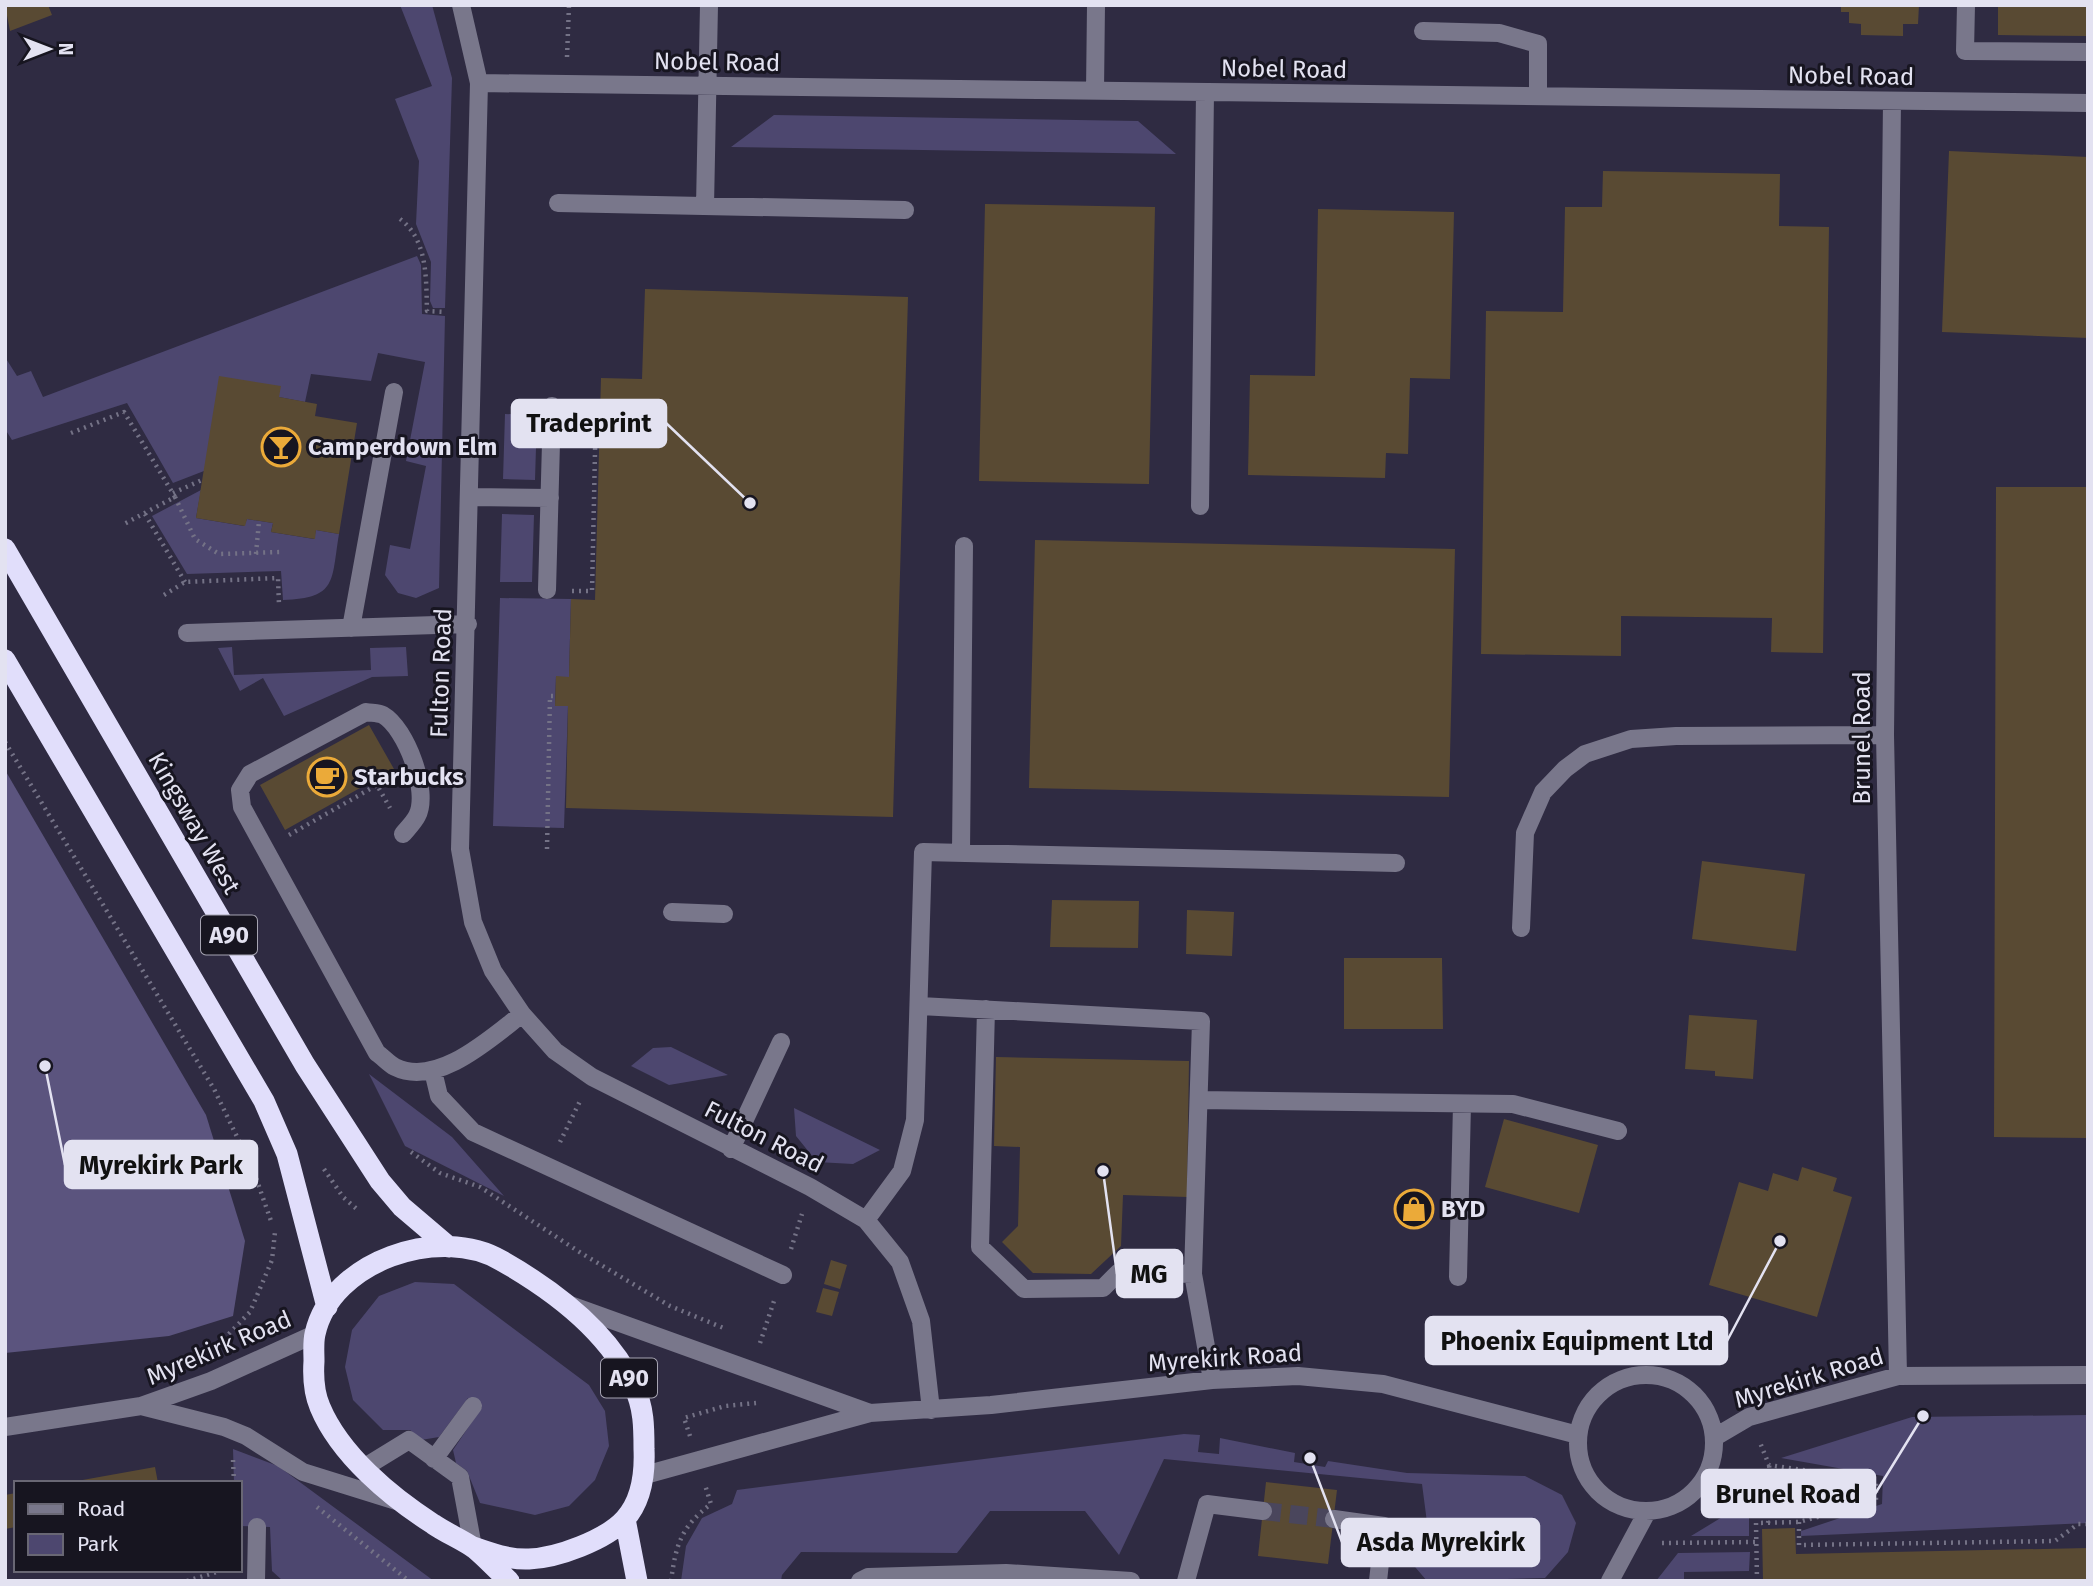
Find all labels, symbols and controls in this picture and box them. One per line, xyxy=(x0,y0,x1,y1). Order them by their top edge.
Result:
north arrow xyxy=(14,14,84,84)
text: N xyxy=(54,43,77,55)
street label: Nobel Road xyxy=(654,47,780,77)
street label: Nobel Road xyxy=(1221,54,1347,84)
street label: Nobel Road xyxy=(1788,61,1914,91)
callout: Tradeprint xyxy=(512,400,666,447)
text: Tradeprint xyxy=(526,408,653,439)
bar icon: Camperdown Elm xyxy=(260,426,302,468)
place label: Camperdown Elm xyxy=(308,433,497,461)
street label: Fulton Road xyxy=(425,608,457,738)
street label: Brunel Road xyxy=(1848,671,1876,805)
street label: Kingsway West xyxy=(142,747,246,899)
cafe icon: Starbucks xyxy=(306,756,348,798)
place label: Starbucks xyxy=(354,763,464,791)
road number: A90 xyxy=(201,916,257,954)
street label: Fulton Road xyxy=(700,1095,828,1179)
callout: Myrekirk Park xyxy=(65,1141,257,1188)
text: Myrekirk Park xyxy=(79,1150,244,1181)
shop icon: BYD xyxy=(1393,1188,1435,1230)
place label: BYD xyxy=(1441,1195,1485,1223)
callout: MG xyxy=(1117,1250,1182,1297)
text: MG xyxy=(1131,1259,1167,1290)
street label: Myrekirk Road xyxy=(142,1305,296,1391)
callout: Phoenix Equipment Ltd xyxy=(1426,1317,1727,1364)
text: Phoenix Equipment Ltd xyxy=(1440,1326,1714,1357)
street label: Myrekirk Road xyxy=(1147,1339,1303,1377)
street label: Myrekirk Road xyxy=(1731,1342,1887,1414)
road number: A90 xyxy=(601,1358,657,1398)
callout: Brunel Road xyxy=(1702,1470,1875,1517)
text: Brunel Road xyxy=(1715,1479,1861,1510)
legend xyxy=(14,1481,242,1572)
text: Road xyxy=(77,1496,125,1522)
callout: Asda Myrekirk xyxy=(1342,1519,1539,1566)
text: Asda Myrekirk xyxy=(1356,1527,1526,1558)
text: Park xyxy=(77,1531,119,1557)

